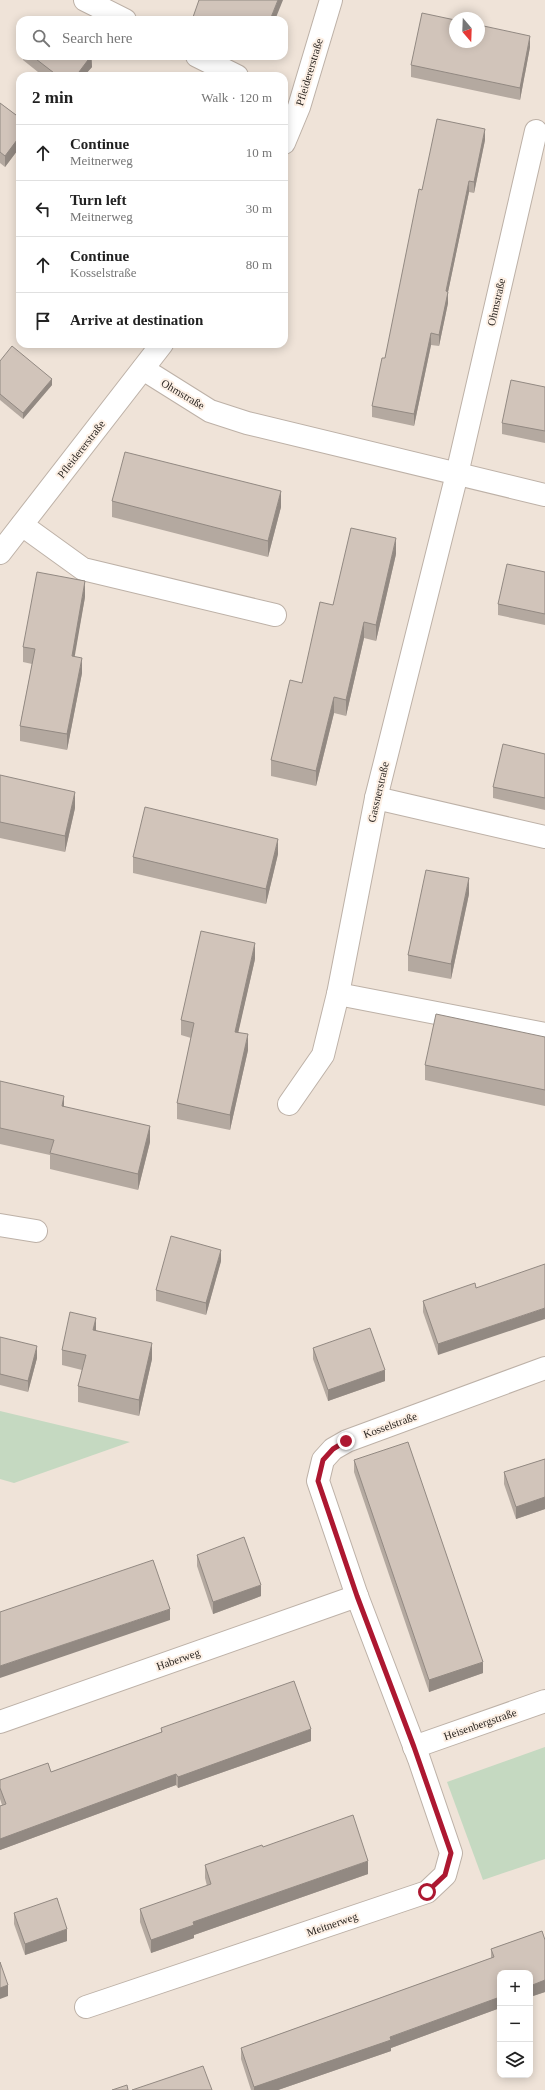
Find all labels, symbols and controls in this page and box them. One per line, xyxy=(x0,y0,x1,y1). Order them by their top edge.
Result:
north arrow xyxy=(449,12,485,48)
search box xyxy=(16,16,288,60)
icon: search xyxy=(30,27,52,49)
text: Search here xyxy=(62,30,132,46)
street label: Pfleidererstraße xyxy=(293,37,325,107)
text: 2 min xyxy=(32,88,73,107)
text: Walk · 120 m xyxy=(201,90,272,105)
text: Continue xyxy=(70,136,129,152)
icon: ahead xyxy=(32,142,54,164)
text: 10 m xyxy=(246,145,272,160)
text: Meitnerweg xyxy=(70,153,133,168)
text: Turn left xyxy=(70,192,127,208)
icon: left xyxy=(32,198,54,220)
text: 30 m xyxy=(246,201,272,216)
text: Meitnerweg xyxy=(70,209,133,224)
text: Continue xyxy=(70,248,129,264)
icon: ahead xyxy=(32,254,54,276)
text: 80 m xyxy=(246,257,272,272)
text: Kosselstraße xyxy=(70,265,136,280)
street label: Ohmstraße xyxy=(485,277,507,327)
icon: arrive xyxy=(32,310,54,332)
text: Arrive at destination xyxy=(70,312,203,328)
street label: Ohmstraße xyxy=(159,376,207,412)
street label: Pfleidererstraße xyxy=(55,418,107,480)
street label: Gassnerstraße xyxy=(365,760,391,823)
street label: Kosselstraße xyxy=(362,1410,419,1440)
route end xyxy=(337,1432,355,1450)
street label: Haberweg xyxy=(155,1646,202,1672)
street label: Heisenbergstraße xyxy=(442,1706,518,1742)
route start xyxy=(418,1883,436,1901)
street label: Meitnerweg xyxy=(305,1910,360,1938)
map controls xyxy=(497,1970,533,2078)
button: + xyxy=(497,1970,533,2006)
button: − xyxy=(497,2006,533,2042)
button: layers xyxy=(497,2042,533,2078)

